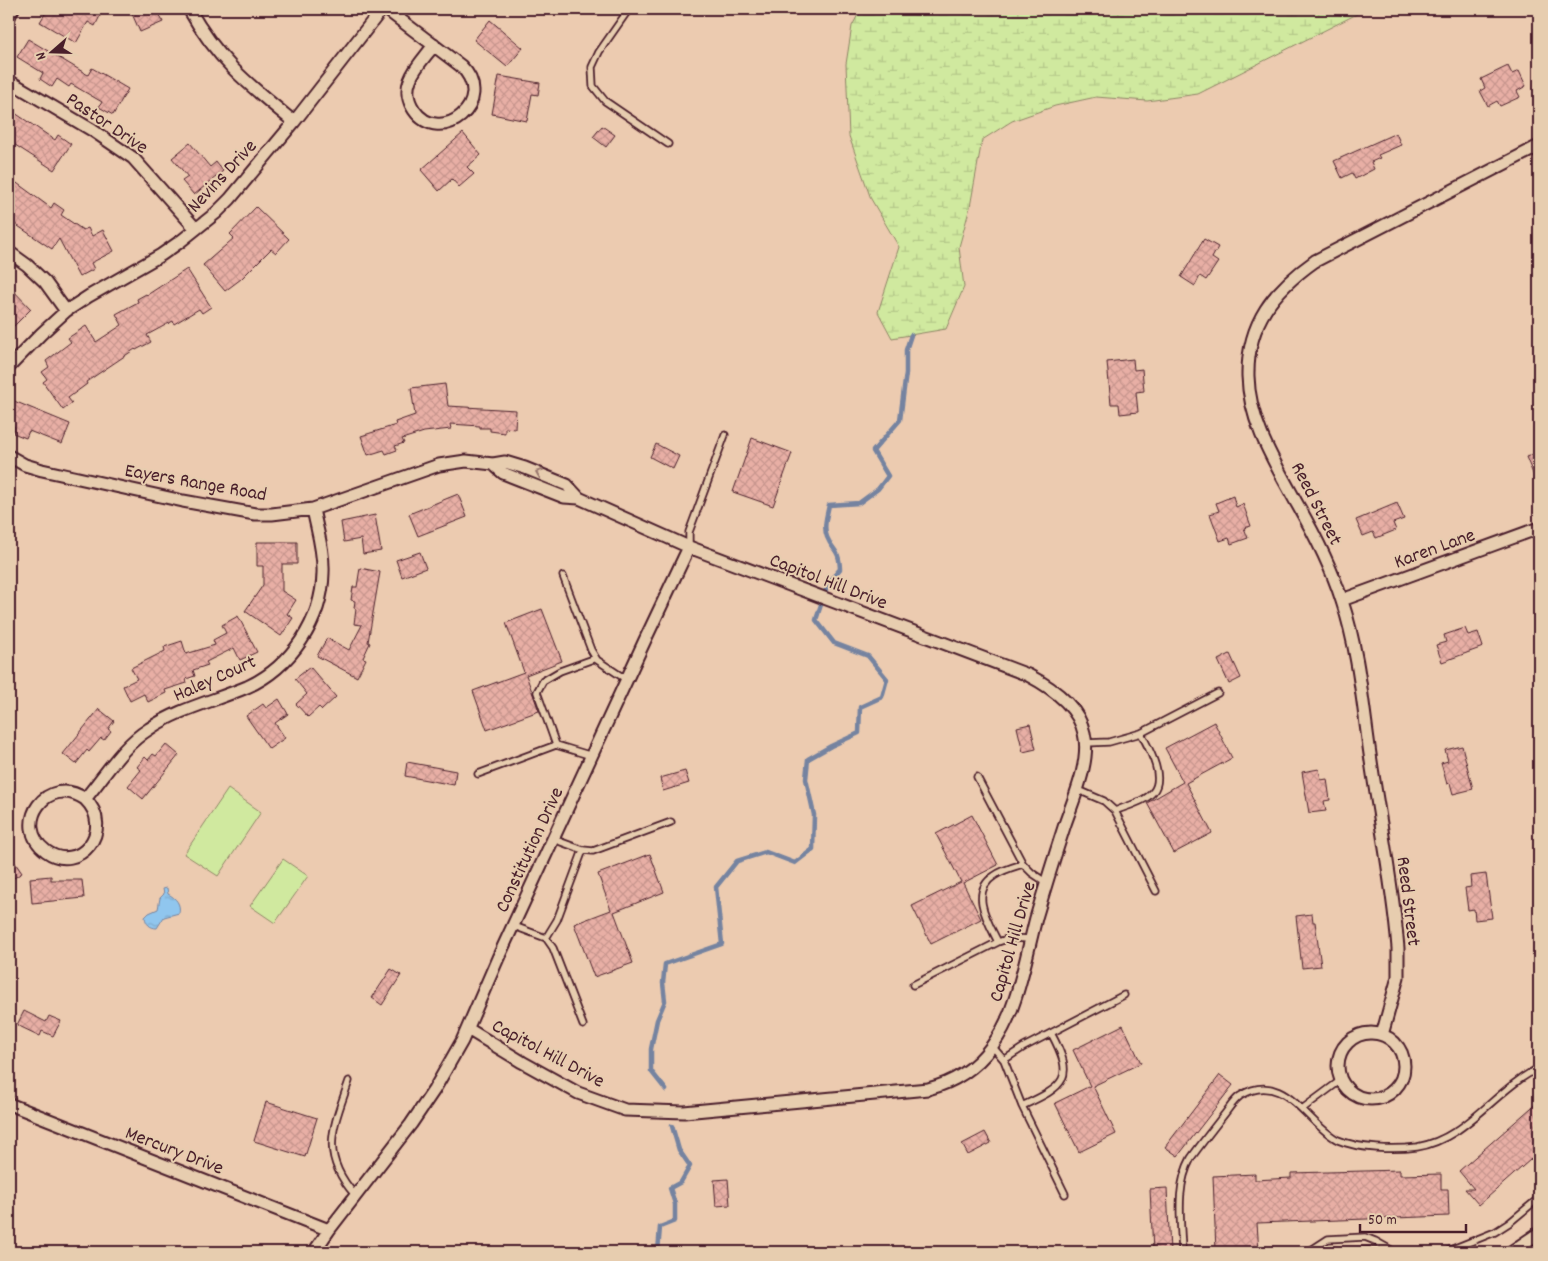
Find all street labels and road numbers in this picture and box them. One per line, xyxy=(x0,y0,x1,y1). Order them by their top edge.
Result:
street label: Pastor Drive xyxy=(60,87,153,162)
street label: Nevins Drive xyxy=(182,134,265,220)
street label: Eayers Range Road xyxy=(122,458,269,510)
street label: Reed Street xyxy=(1282,458,1348,551)
street label: Karen Lane xyxy=(1391,522,1480,577)
street label: Capitol Hill Drive xyxy=(765,547,891,618)
street label: Haley Court xyxy=(169,649,261,710)
street label: Constitution Drive xyxy=(489,783,572,918)
street label: Reed Street xyxy=(1388,855,1426,948)
street label: Capitol Hill Drive xyxy=(983,878,1045,1005)
street label: Capitol Hill Drive xyxy=(486,1013,609,1096)
street label: Mercury Drive xyxy=(121,1120,227,1183)

